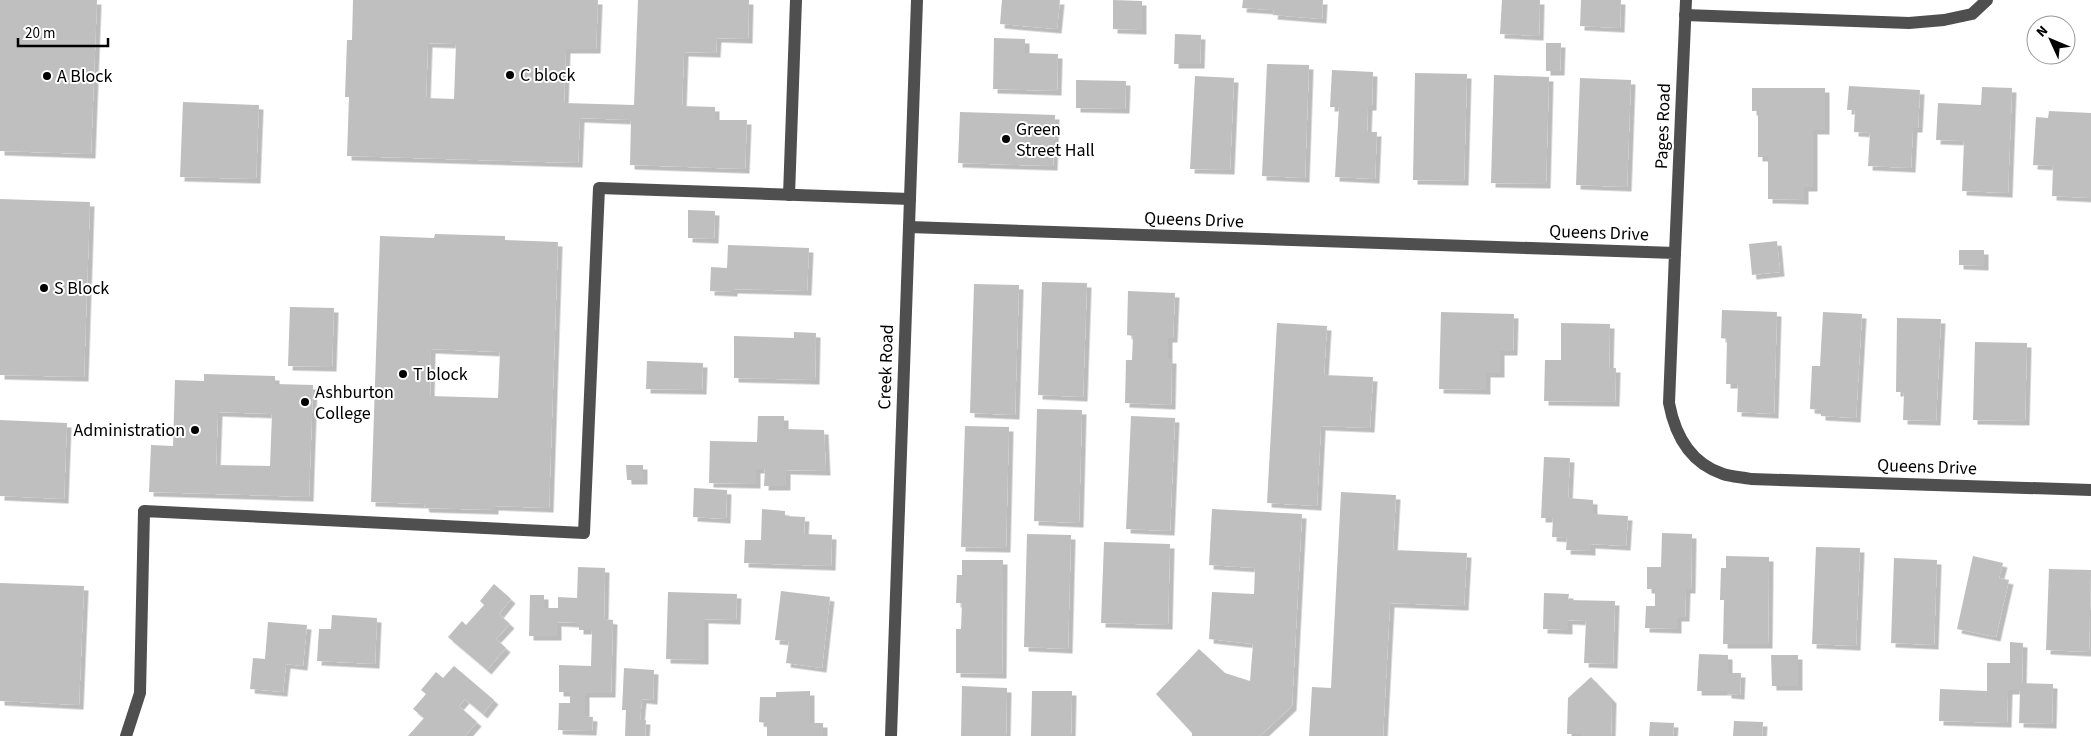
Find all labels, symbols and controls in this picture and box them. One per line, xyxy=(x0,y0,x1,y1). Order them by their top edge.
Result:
scale bar xyxy=(18,15,108,47)
north arrow xyxy=(2026,15,2076,65)
text: N xyxy=(2032,21,2053,42)
text: 20 m xyxy=(25,23,55,44)
place label: C block xyxy=(520,63,575,88)
place label: A Block xyxy=(57,64,113,89)
marker: C block xyxy=(504,69,516,81)
marker: A Block xyxy=(41,70,53,82)
street label: Pages Road xyxy=(1649,83,1677,169)
place label: Green Street Hall xyxy=(1016,117,1095,163)
marker: Green Street Hall xyxy=(1000,133,1012,145)
street label: Queens Drive xyxy=(1144,206,1244,234)
street label: Queens Drive xyxy=(1549,219,1649,247)
place label: S Block xyxy=(54,276,109,301)
marker: S Block xyxy=(38,282,50,294)
street label: Creek Road xyxy=(872,324,900,410)
place label: T block xyxy=(413,362,468,387)
marker: T block xyxy=(397,368,409,380)
place label: Ashburton College xyxy=(315,380,394,426)
marker: Ashburton College xyxy=(299,396,311,408)
place label: Administration xyxy=(74,418,185,443)
marker: Administration xyxy=(189,424,201,436)
street label: Queens Drive xyxy=(1877,453,1977,481)

